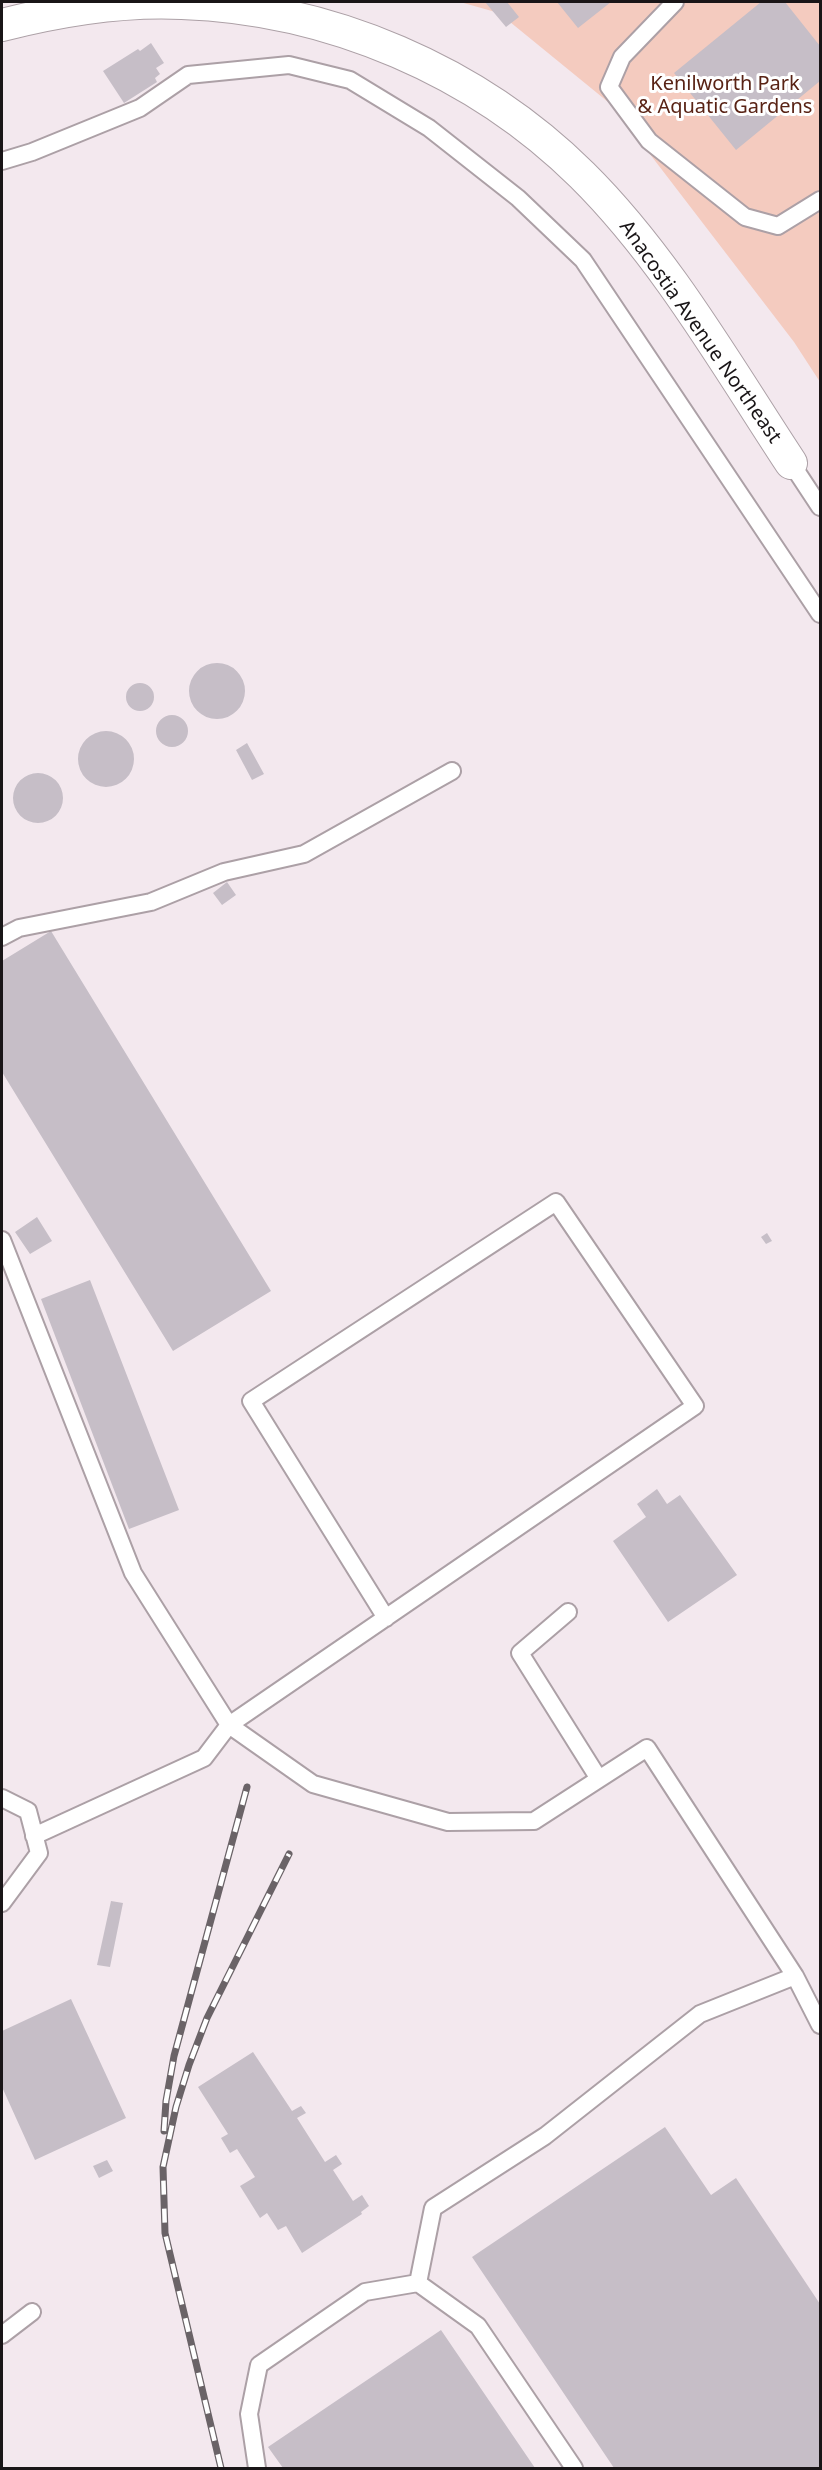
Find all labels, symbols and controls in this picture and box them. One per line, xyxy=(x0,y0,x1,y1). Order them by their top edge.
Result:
park label: Kenilworth Park & Aquatic Gardens xyxy=(638,72,812,119)
street label: Anacostia Avenue Northeast xyxy=(614,216,786,448)

